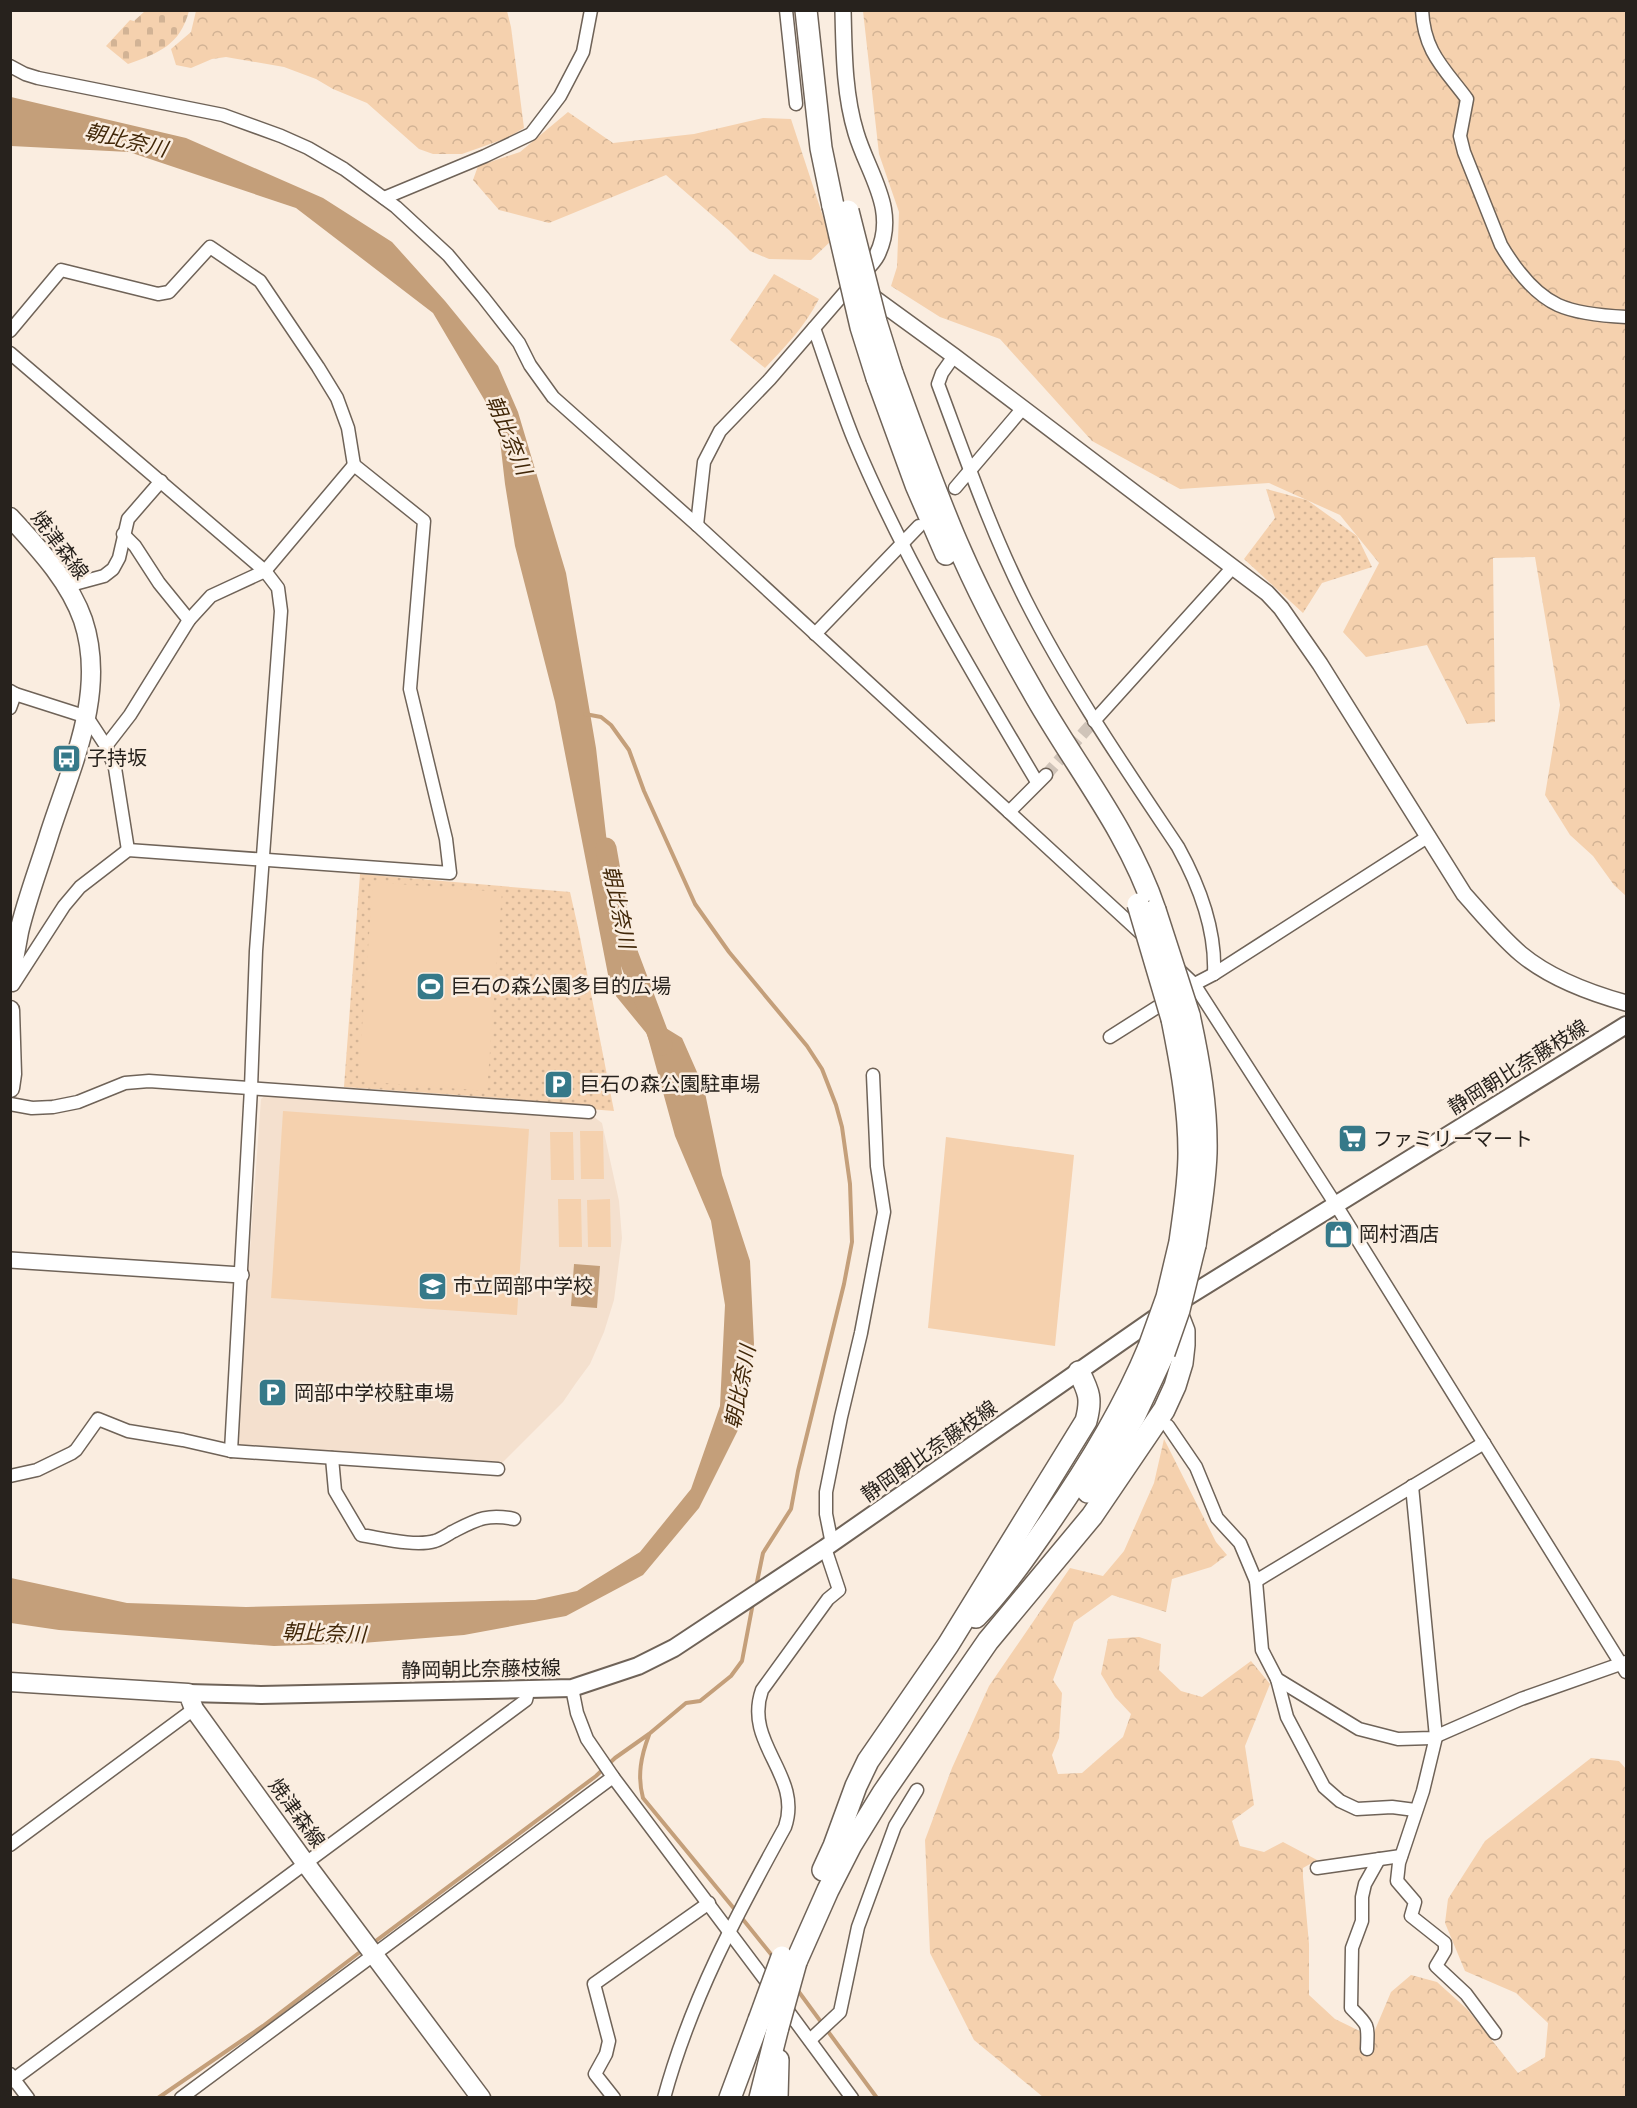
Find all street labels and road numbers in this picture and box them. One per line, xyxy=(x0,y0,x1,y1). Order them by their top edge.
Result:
street label: 焼津森線 xyxy=(25,505,95,585)
street label: 静岡朝比奈藤枝線 xyxy=(1443,1013,1593,1121)
street label: 静岡朝比奈藤枝線 xyxy=(855,1394,1003,1508)
street label: 静岡朝比奈藤枝線 xyxy=(401,1654,561,1684)
street label: 焼津森線 xyxy=(262,1772,332,1854)

